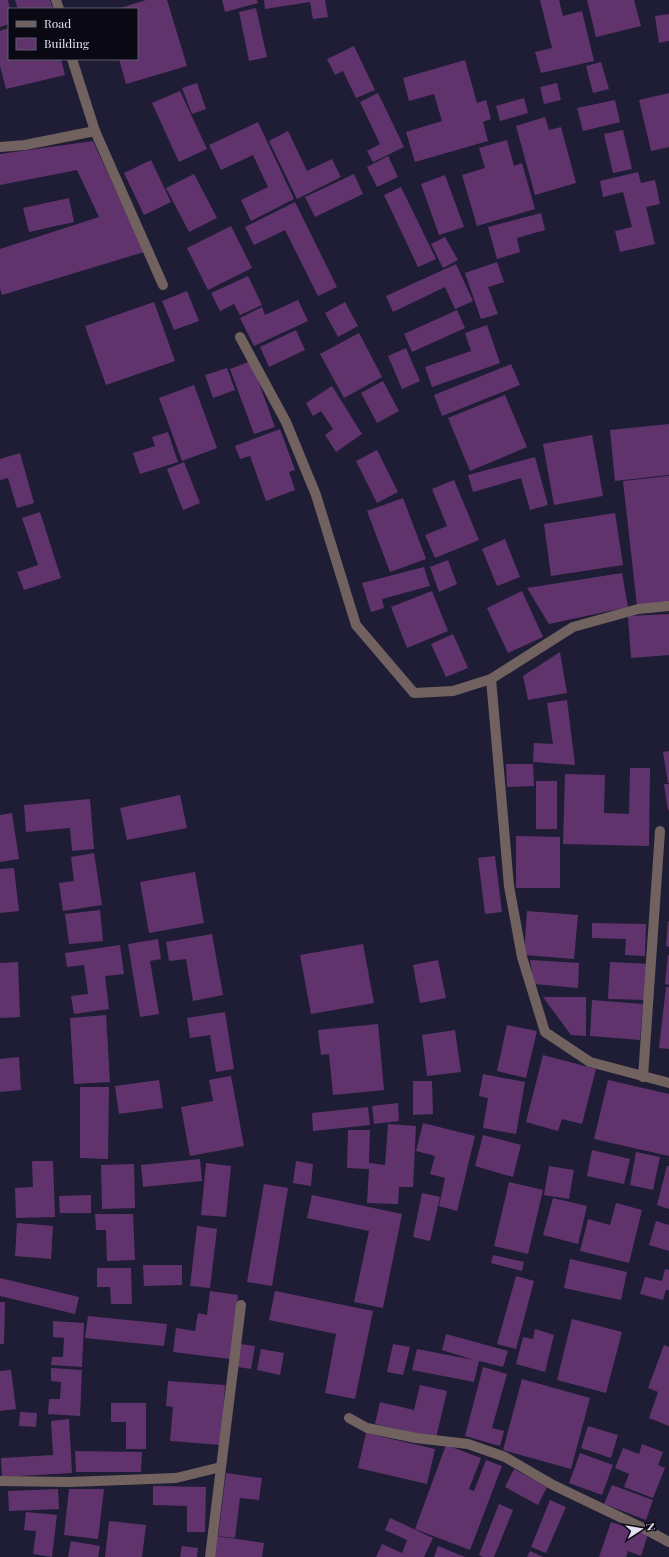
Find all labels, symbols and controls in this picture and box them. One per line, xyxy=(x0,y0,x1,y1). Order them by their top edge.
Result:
legend xyxy=(8,8,138,60)
text: Road xyxy=(44,15,71,31)
text: Building xyxy=(44,35,90,51)
north arrow xyxy=(621,1509,661,1549)
text: N xyxy=(643,1521,659,1532)

